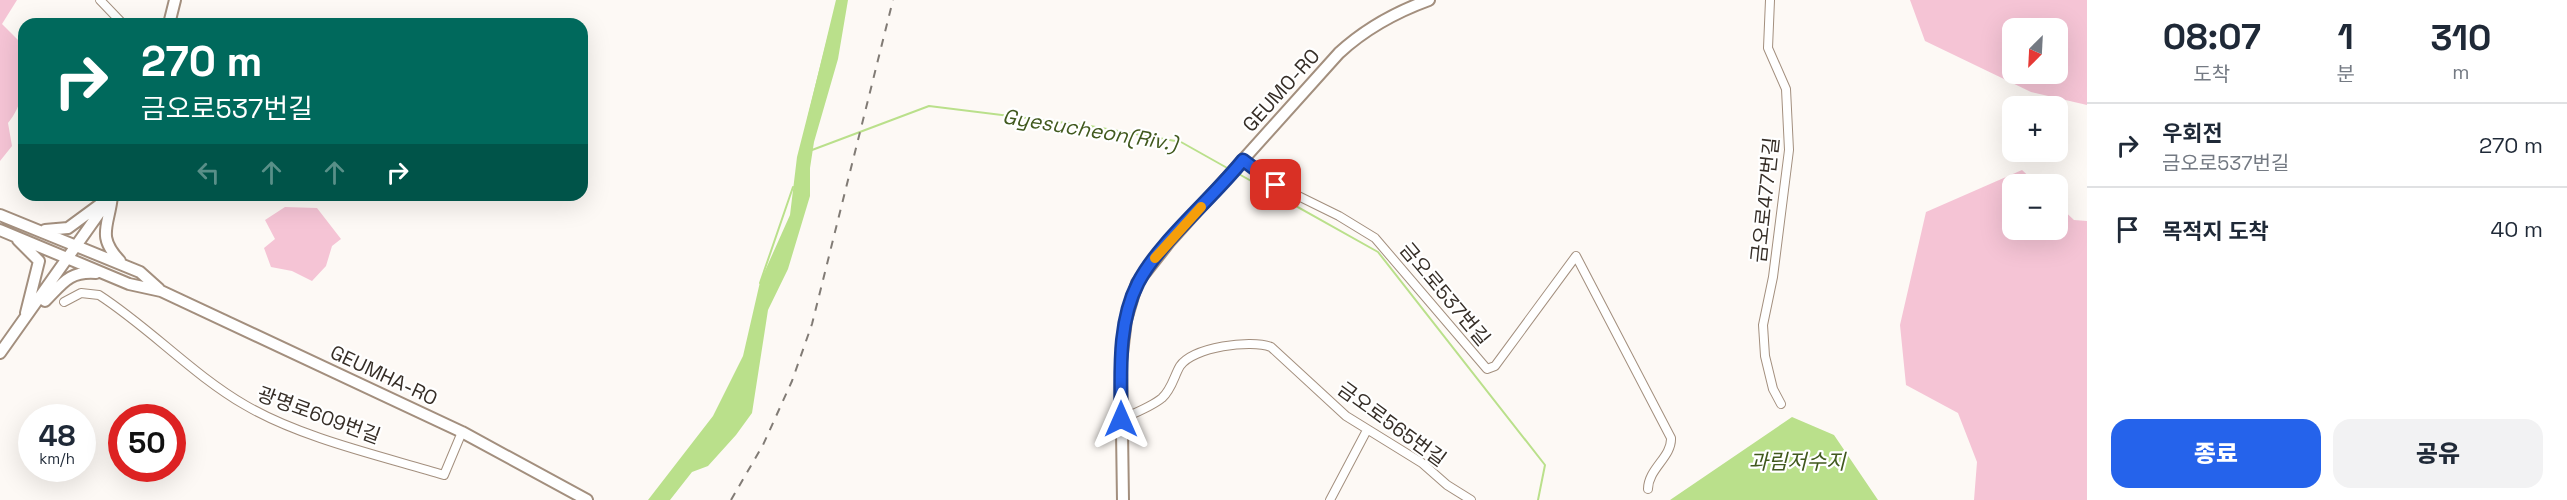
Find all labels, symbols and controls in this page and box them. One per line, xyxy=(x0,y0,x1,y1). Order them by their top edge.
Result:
text: 08:07 xyxy=(2163,14,2261,60)
text: 1 xyxy=(2338,14,2354,60)
text: 310 xyxy=(2431,15,2491,61)
north arrow xyxy=(2002,18,2068,84)
map controls xyxy=(2002,18,2068,240)
text: 270 m xyxy=(141,35,262,88)
icon: right xyxy=(42,42,120,120)
street label: GEUMO-RO xyxy=(1237,43,1325,137)
text: m xyxy=(2452,59,2470,85)
text: 도착 xyxy=(2193,61,2230,87)
text: 분 xyxy=(2336,61,2355,87)
text: 금오로537번길 xyxy=(141,91,313,126)
button: + xyxy=(2002,96,2068,162)
water label: Gyesucheon(Riv.) xyxy=(1001,102,1182,157)
text: 우회전 xyxy=(2162,119,2223,147)
icon: right xyxy=(2111,129,2144,162)
text: 270 m xyxy=(2479,131,2543,159)
street label: 금오로477번길 xyxy=(1745,136,1785,264)
text: 금오로537번길 xyxy=(2162,150,2289,176)
icon: left xyxy=(192,156,225,189)
icon: ahead xyxy=(255,156,288,189)
icon: ahead xyxy=(318,156,351,189)
icon: right xyxy=(381,156,414,189)
pin xyxy=(1250,159,1301,210)
icon: arrive xyxy=(1259,168,1292,201)
button: − xyxy=(2002,174,2068,240)
icon: arrive xyxy=(2111,213,2144,246)
text: 40 m xyxy=(2491,215,2543,243)
text: 목적지 도착 xyxy=(2162,217,2269,245)
street label: 금오로537번길 xyxy=(1394,237,1496,351)
street label: GEUMHA-RO xyxy=(326,339,442,411)
street label: 금오로565번길 xyxy=(1332,376,1452,472)
street label: 광명로609번길 xyxy=(254,381,384,449)
position arrow xyxy=(1089,387,1153,451)
speed limit sign: 50 xyxy=(108,404,186,482)
text: 48 xyxy=(38,416,76,455)
button: 종료 xyxy=(2111,419,2321,488)
button: 공유 xyxy=(2333,419,2543,488)
water label: 과림저수지 xyxy=(1749,448,1847,475)
text: km/h xyxy=(39,449,75,468)

